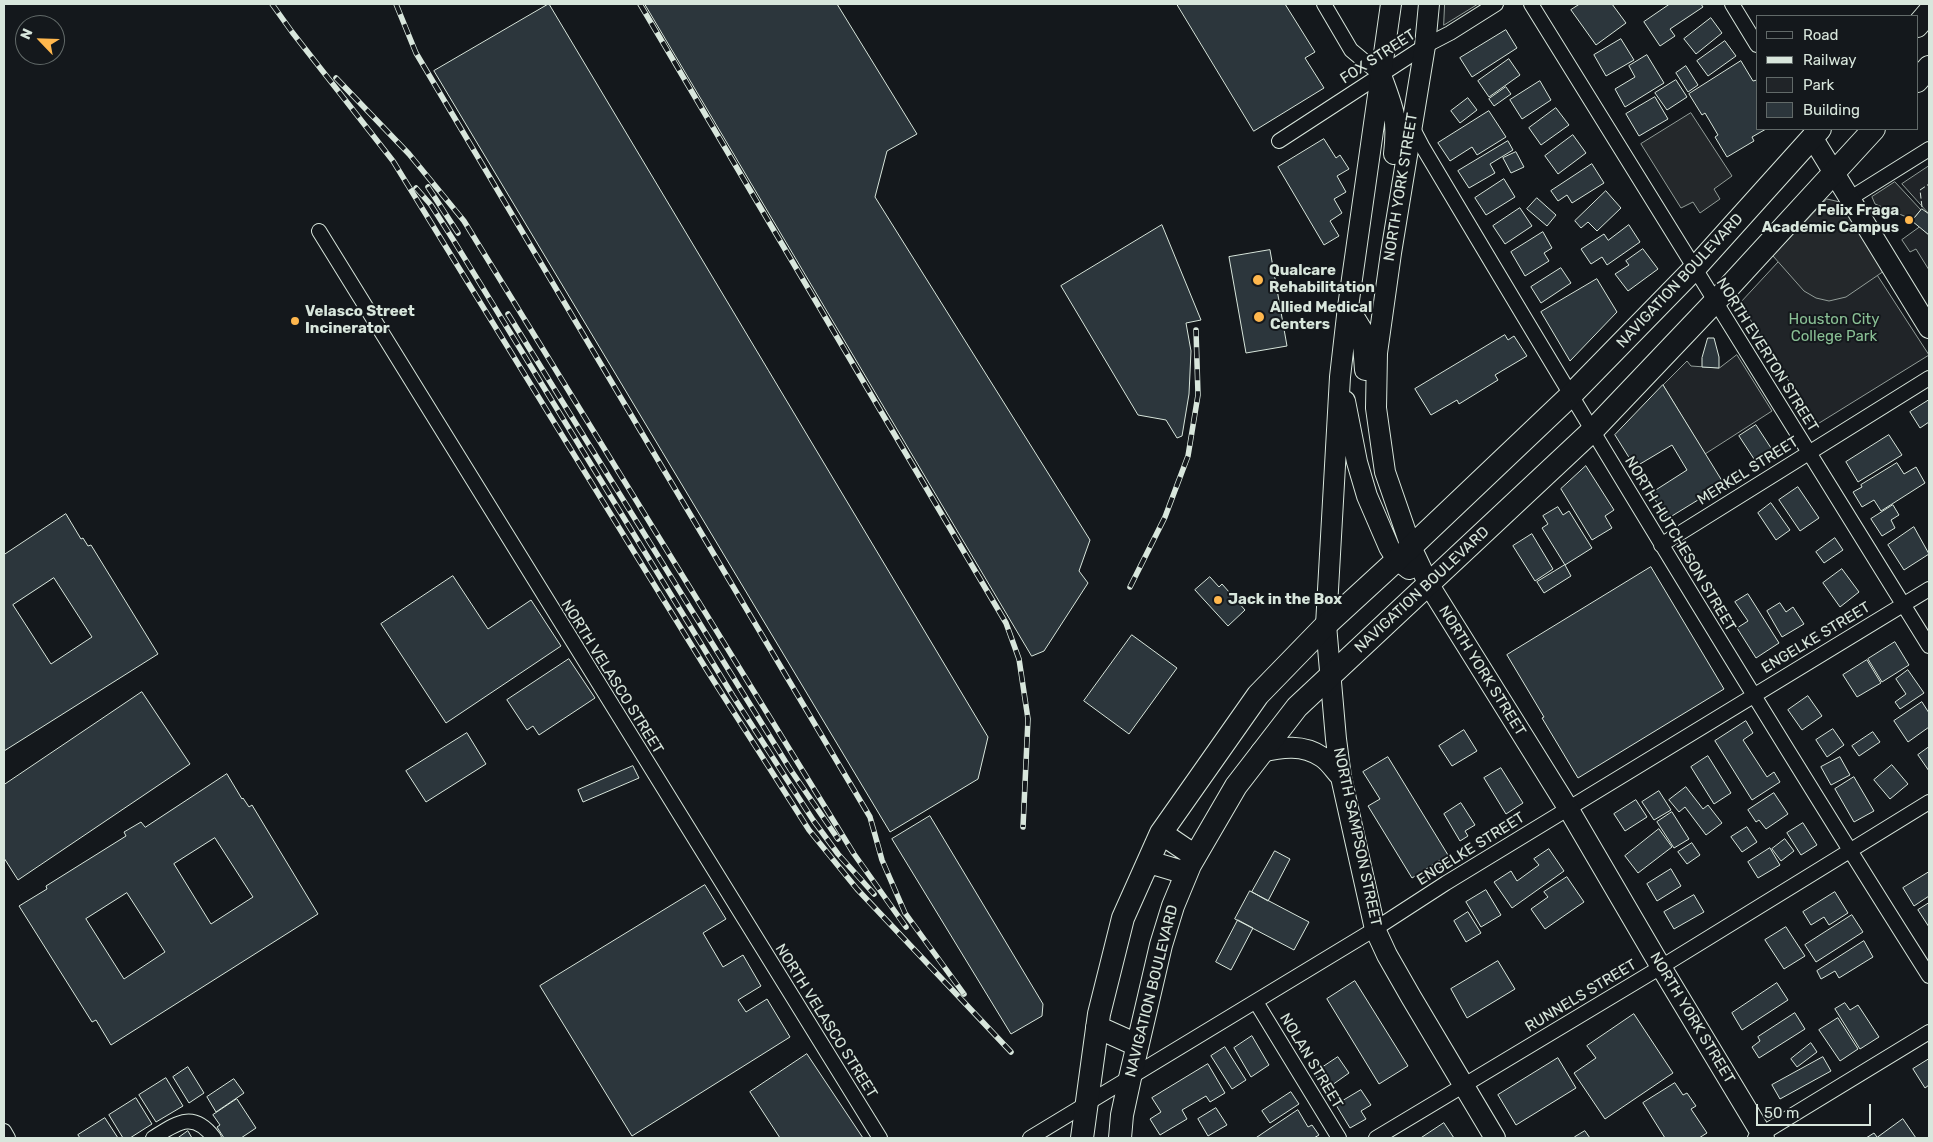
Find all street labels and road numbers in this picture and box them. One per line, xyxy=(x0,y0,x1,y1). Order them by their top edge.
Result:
street label: FOX STREET xyxy=(1337,26,1419,88)
street label: NORTH YORK STREET xyxy=(1380,112,1422,262)
street label: NAVIGATION BOULEVARD xyxy=(1613,210,1747,352)
street label: NORTH EVERTON STREET xyxy=(1712,275,1822,435)
street label: MERKEL STREET xyxy=(1694,433,1802,509)
street label: NORTH HUTCHESON STREET xyxy=(1621,453,1739,635)
street label: NAVIGATION BOULEVARD xyxy=(1351,523,1493,657)
street label: NORTH VELASCO STREET xyxy=(557,597,667,757)
street label: ENGELKE STREET xyxy=(1758,598,1874,678)
street label: NORTH YORK STREET xyxy=(1435,603,1529,739)
street label: NORTH SAMPSON STREET xyxy=(1329,746,1385,928)
street label: ENGELKE STREET xyxy=(1414,809,1528,889)
street label: NAVIGATION BOULEVARD xyxy=(1122,903,1182,1079)
street label: NORTH VELASCO STREET xyxy=(771,941,881,1101)
street label: NORTH YORK STREET xyxy=(1646,949,1738,1087)
street label: RUNNELS STREET xyxy=(1522,956,1640,1036)
street label: NOLAN STREET xyxy=(1276,1010,1346,1112)

